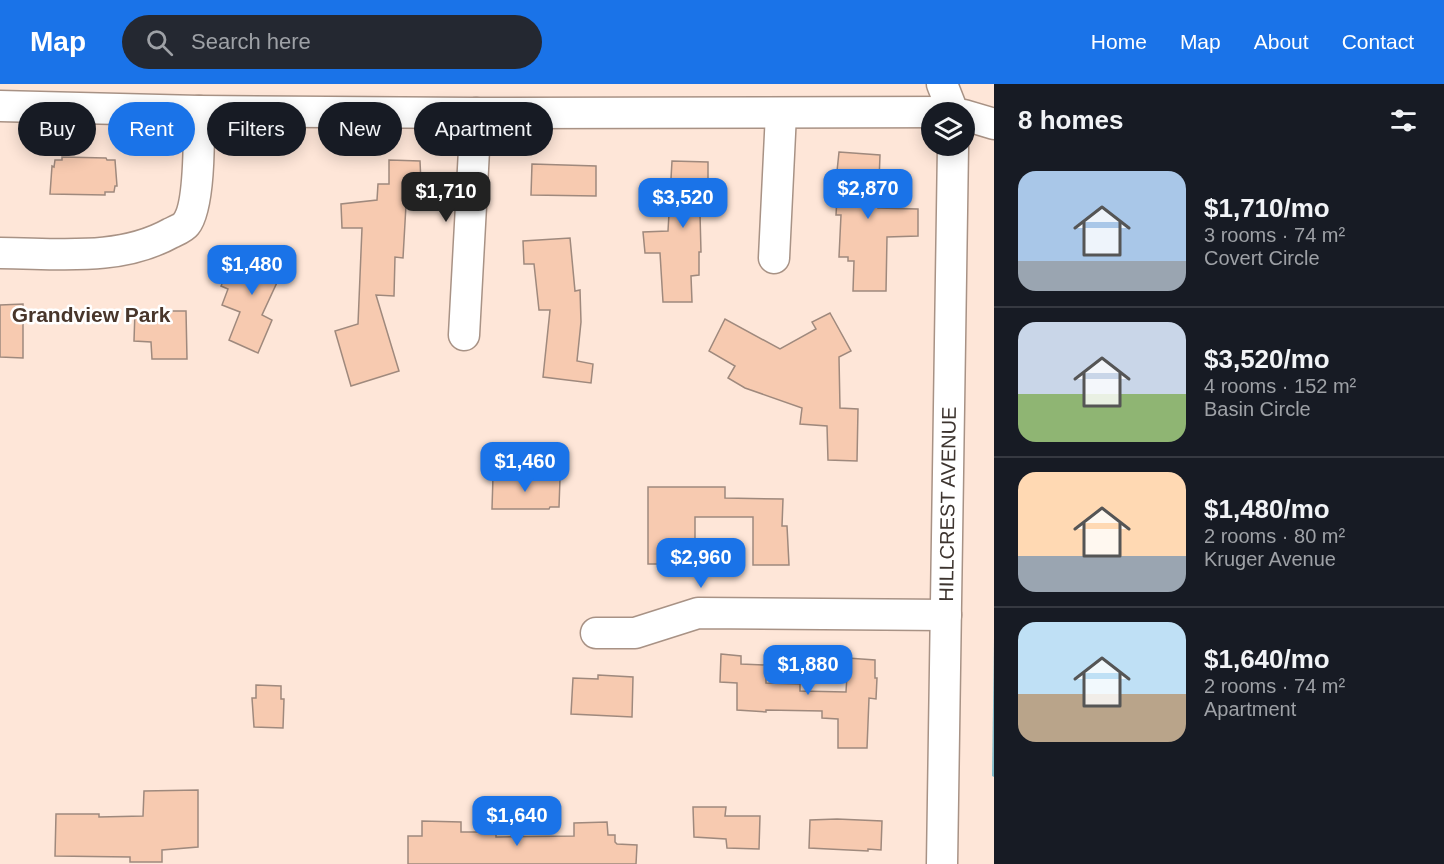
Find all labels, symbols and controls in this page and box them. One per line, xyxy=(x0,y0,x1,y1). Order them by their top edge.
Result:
search box xyxy=(122,15,542,69)
text: Map xyxy=(30,26,86,57)
icon: search xyxy=(143,26,176,59)
text: Search here xyxy=(191,29,311,54)
text: Home xyxy=(1091,30,1147,53)
text: Map xyxy=(1180,30,1221,53)
text: About xyxy=(1254,30,1309,53)
text: Contact xyxy=(1342,30,1414,53)
chip: Buy xyxy=(18,102,96,156)
chip: Rent xyxy=(108,102,195,156)
chip: Filters xyxy=(207,102,306,156)
chip: New xyxy=(318,102,402,156)
chip: Apartment xyxy=(414,102,553,156)
map controls xyxy=(921,102,975,156)
button: layers xyxy=(921,102,975,156)
icon: filters xyxy=(1387,104,1420,137)
text: 8 homes xyxy=(1018,105,1124,135)
pin: $2,870 xyxy=(819,169,917,220)
pin: $1,710 xyxy=(397,172,495,223)
text: $2,870 xyxy=(837,177,899,199)
pin: $3,520 xyxy=(634,178,732,229)
text: $1,710 xyxy=(415,180,477,202)
text: $3,520 xyxy=(652,186,714,208)
text: $1,710/mo xyxy=(1204,193,1330,223)
icon: home xyxy=(1066,195,1138,267)
text: 3 rooms · 74 m² xyxy=(1204,224,1345,246)
pin: $1,480 xyxy=(203,245,301,296)
text: Covert Circle xyxy=(1204,247,1320,269)
text: $1,480 xyxy=(221,253,283,275)
district label: Grandview Park xyxy=(12,303,171,326)
text: $3,520/mo xyxy=(1204,344,1330,374)
icon: home xyxy=(1066,346,1138,418)
text: 4 rooms · 152 m² xyxy=(1204,375,1356,397)
text: Basin Circle xyxy=(1204,398,1311,420)
street label: HILLCREST AVENUE xyxy=(935,406,960,602)
pin: $1,460 xyxy=(476,442,574,493)
text: $1,460 xyxy=(494,450,556,472)
text: $1,480/mo xyxy=(1204,494,1330,524)
icon: home xyxy=(1066,496,1138,568)
text: 2 rooms · 80 m² xyxy=(1204,525,1345,547)
pin: $2,960 xyxy=(652,538,750,589)
text: $2,960 xyxy=(670,546,732,568)
text: Kruger Avenue xyxy=(1204,548,1336,570)
text: $1,640/mo xyxy=(1204,644,1330,674)
pin: $1,880 xyxy=(759,645,857,696)
icon: home xyxy=(1066,646,1138,718)
text: $1,880 xyxy=(777,653,839,675)
text: 2 rooms · 74 m² xyxy=(1204,675,1345,697)
text: Apartment xyxy=(1204,698,1296,720)
pin: $1,640 xyxy=(468,796,566,847)
text: $1,640 xyxy=(486,804,548,826)

